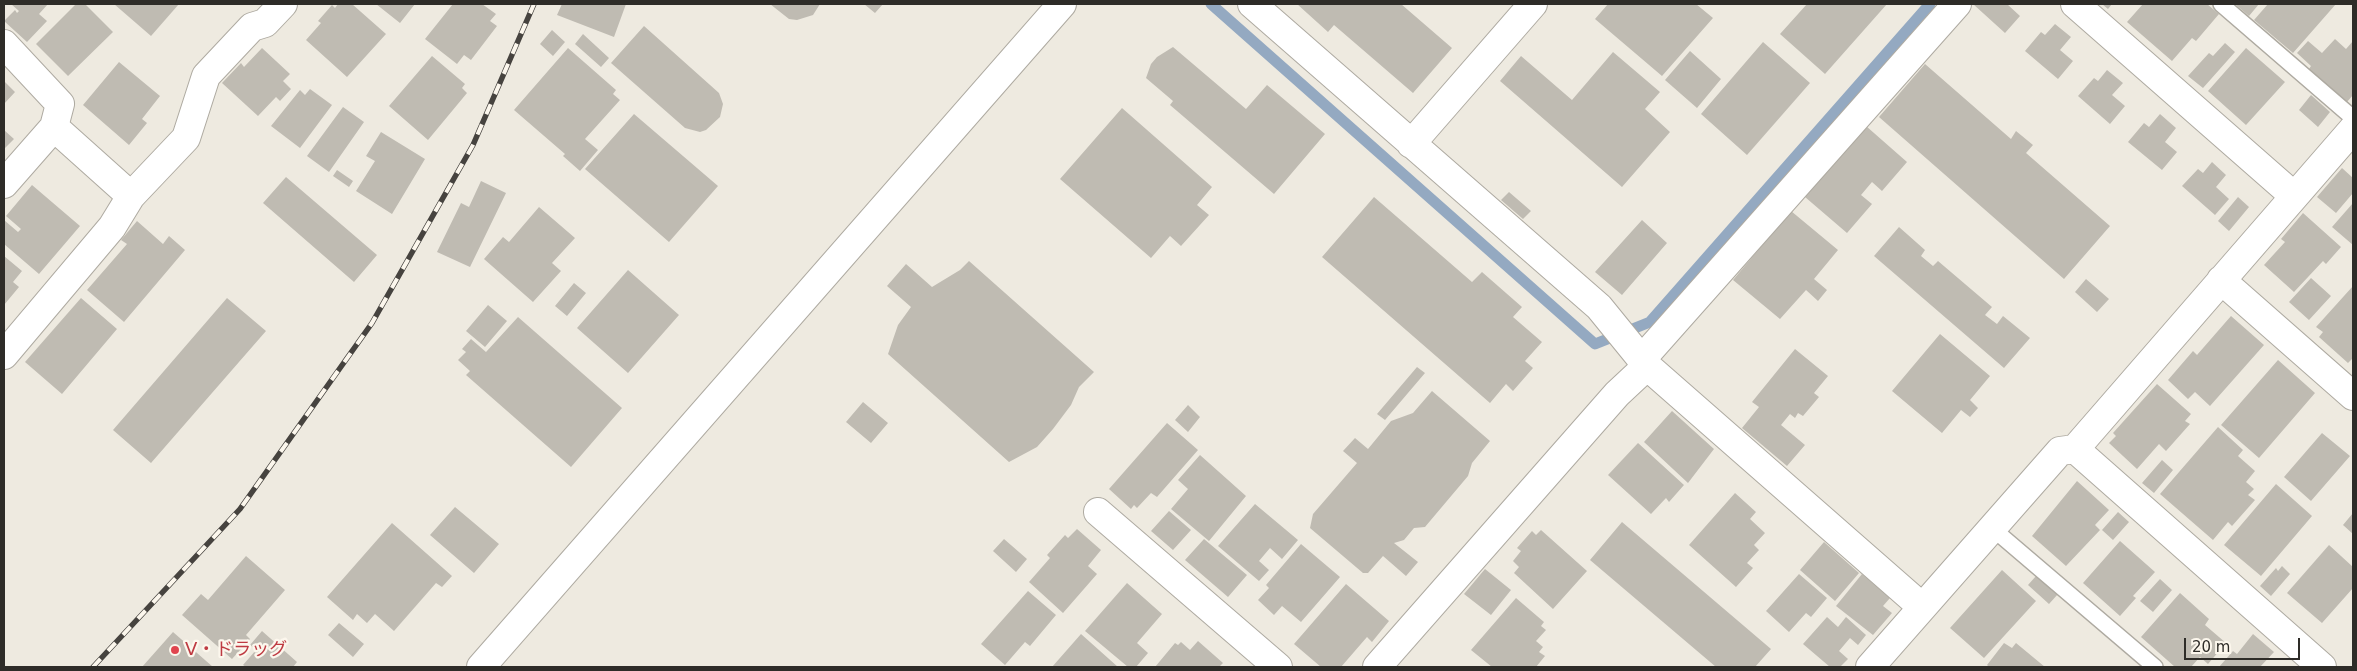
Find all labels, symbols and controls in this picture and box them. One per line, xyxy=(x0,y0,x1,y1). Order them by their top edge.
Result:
scale bar xyxy=(2187,628,2303,660)
text: 20 m xyxy=(2192,638,2230,656)
place label: V・ドラッグ xyxy=(185,639,287,661)
marker: V・ドラッグ xyxy=(169,644,181,656)

